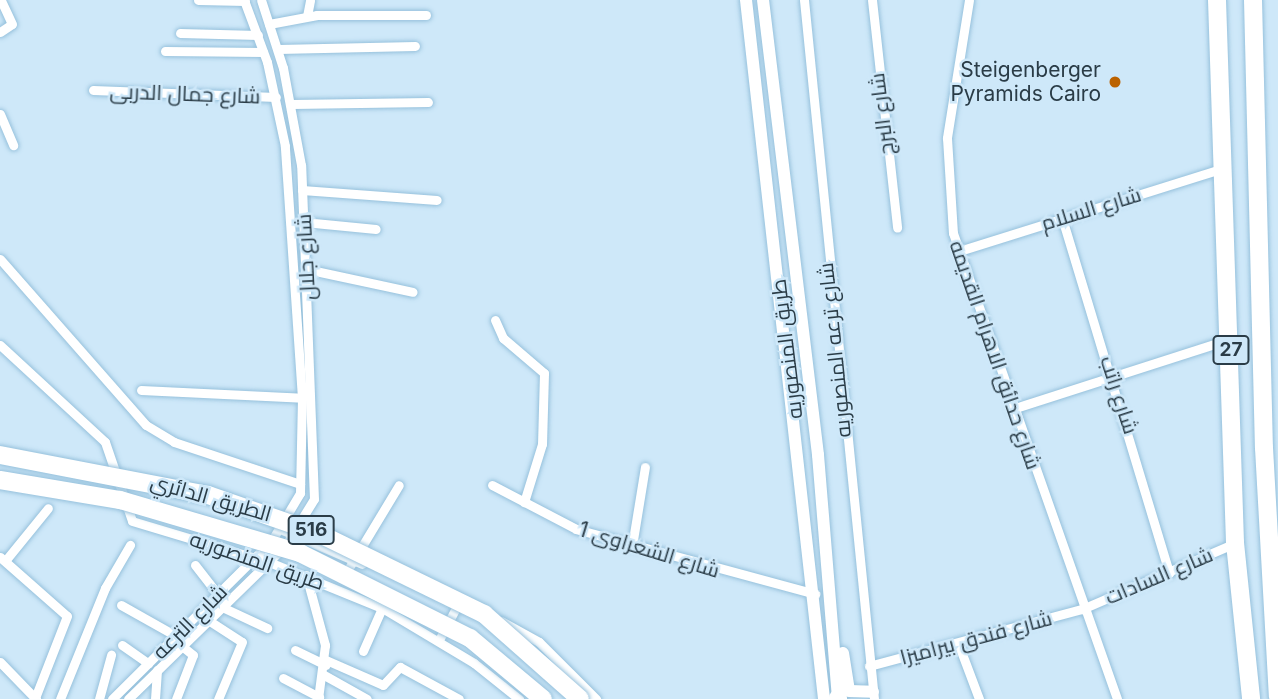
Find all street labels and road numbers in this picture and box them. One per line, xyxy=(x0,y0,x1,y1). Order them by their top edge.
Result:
street label: شارع البرج xyxy=(864,71,900,157)
street label: شارع جمال الدربى xyxy=(109,79,261,109)
street label: شارع السلام xyxy=(1038,182,1144,236)
street label: شارع جلال xyxy=(291,213,321,301)
street label: شارع حدائق الاهرام القديمه xyxy=(944,237,1046,473)
street label: شارع ترعه المنصوريه xyxy=(813,261,857,439)
street label: طريق المنصوريه xyxy=(766,278,808,420)
road number: 27 xyxy=(1212,334,1250,366)
street label: شارع راتب xyxy=(1095,353,1143,437)
street label: الطريق الدائري xyxy=(148,469,274,527)
road number: 516 xyxy=(286,514,336,545)
street label: شارع الشعراوى 1 xyxy=(575,517,723,583)
street label: طريق المنصوريه xyxy=(186,526,328,596)
street label: شارع السادات xyxy=(1101,542,1217,610)
street label: شارع الترعه xyxy=(147,579,233,665)
street label: شارع فندق بيراميزا xyxy=(897,606,1055,670)

